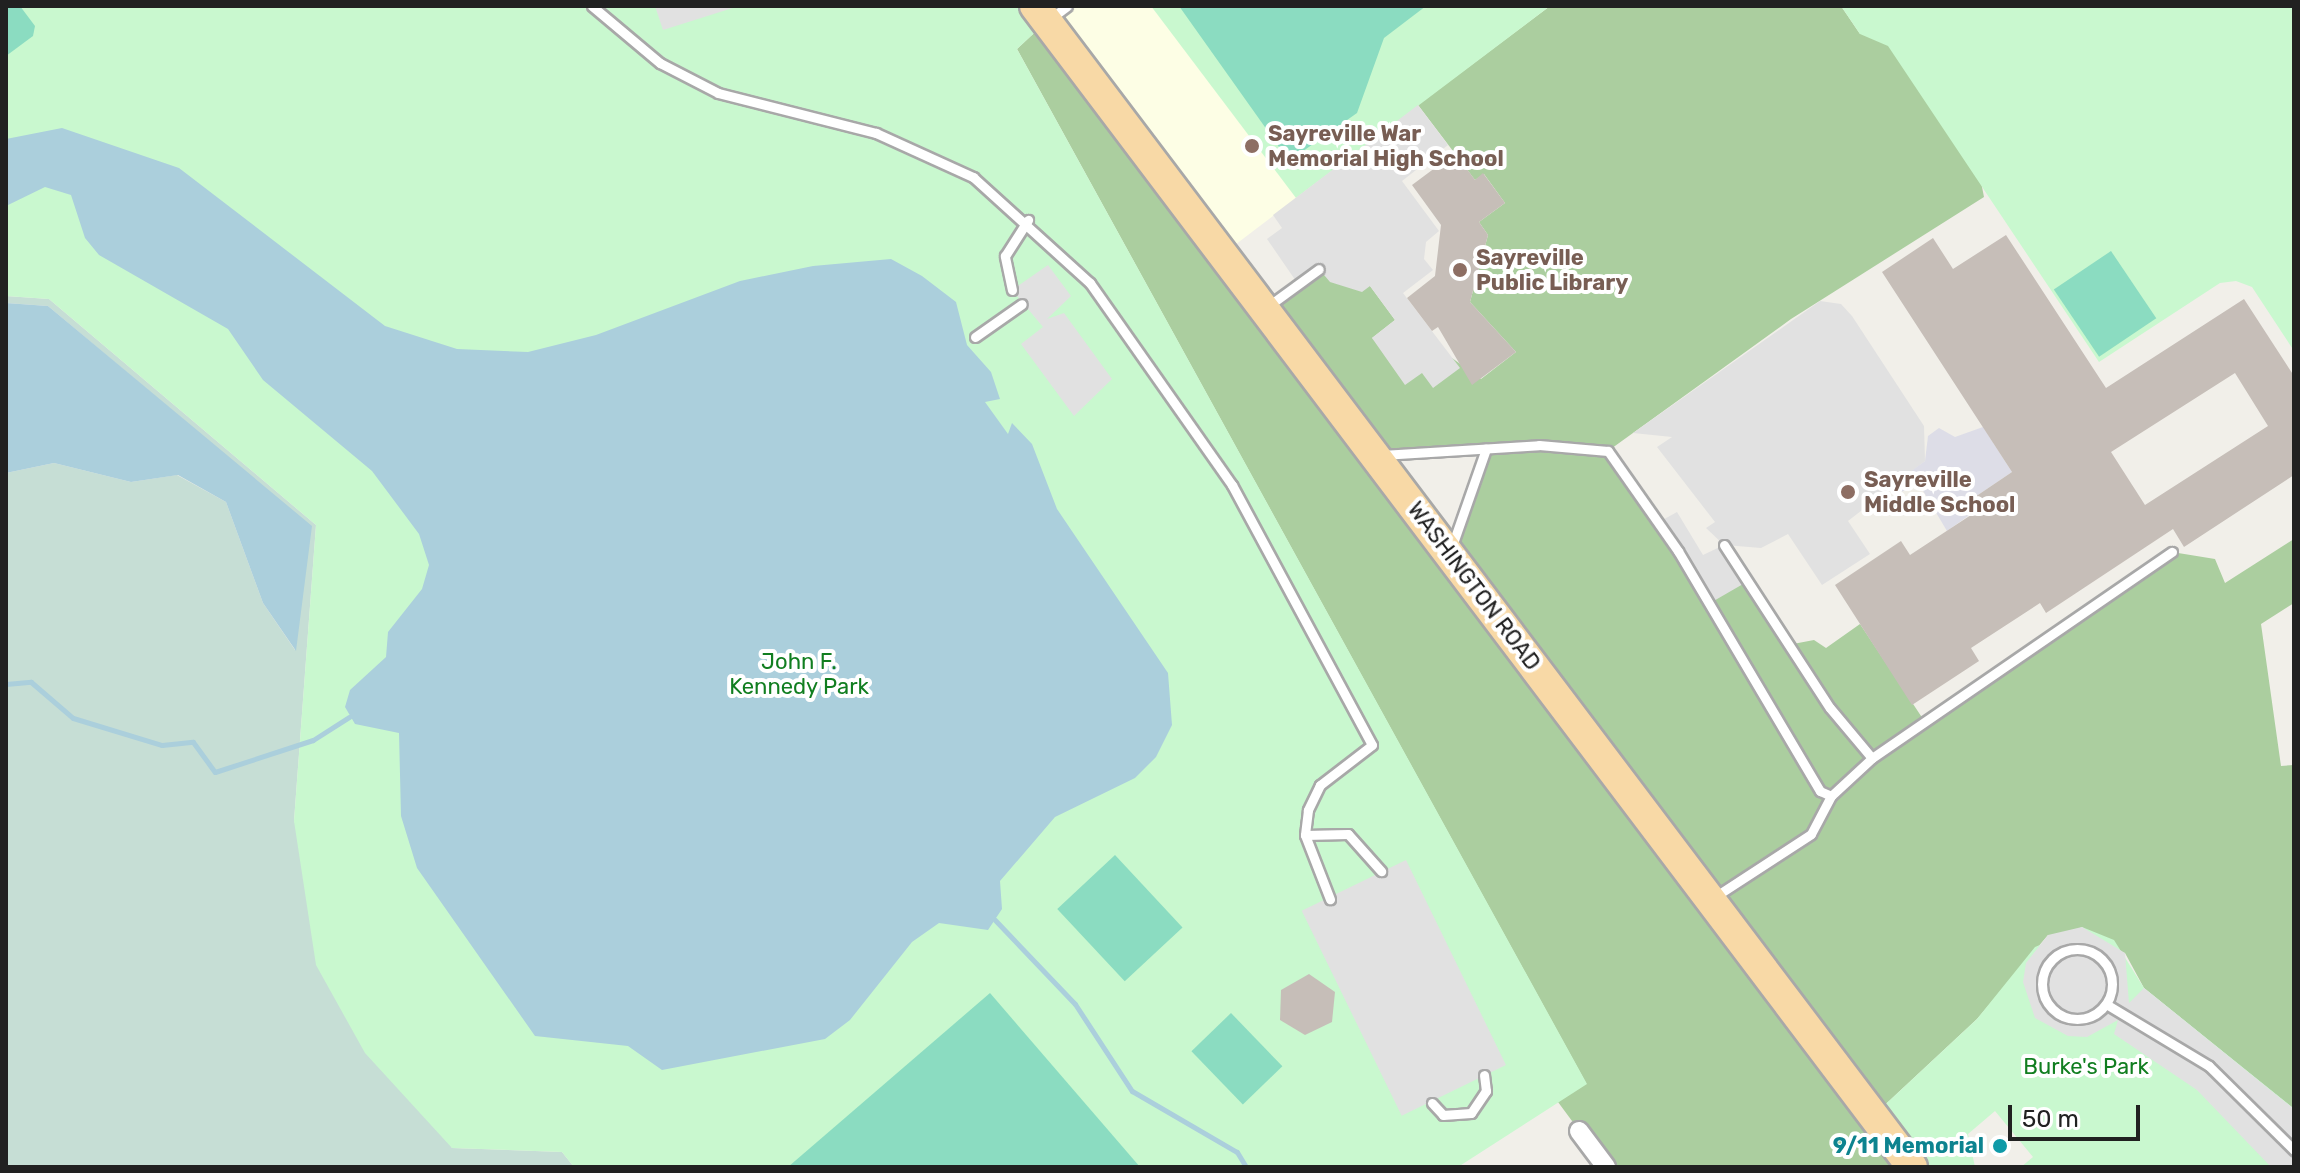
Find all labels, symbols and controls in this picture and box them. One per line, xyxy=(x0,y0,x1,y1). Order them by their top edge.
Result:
place label: Sayreville War Memorial High School xyxy=(1268,120,1504,172)
marker: Sayreville War Memorial High School xyxy=(1243,137,1261,155)
place label: Sayreville Public Library xyxy=(1476,244,1628,296)
marker: Sayreville Public Library xyxy=(1451,261,1469,279)
place label: Sayreville Middle School xyxy=(1864,466,2015,518)
marker: Sayreville Middle School xyxy=(1839,483,1857,501)
street label: WASHINGTON ROAD xyxy=(1402,497,1546,675)
park label: John F. Kennedy Park xyxy=(729,648,869,700)
park label: Burke's Park xyxy=(2023,1054,2149,1080)
scale bar xyxy=(2012,1089,2144,1139)
text: 50 m xyxy=(2022,1105,2079,1133)
place label: 9/11 Memorial xyxy=(1833,1133,1984,1159)
marker: 9/11 Memorial xyxy=(1991,1137,2009,1155)

